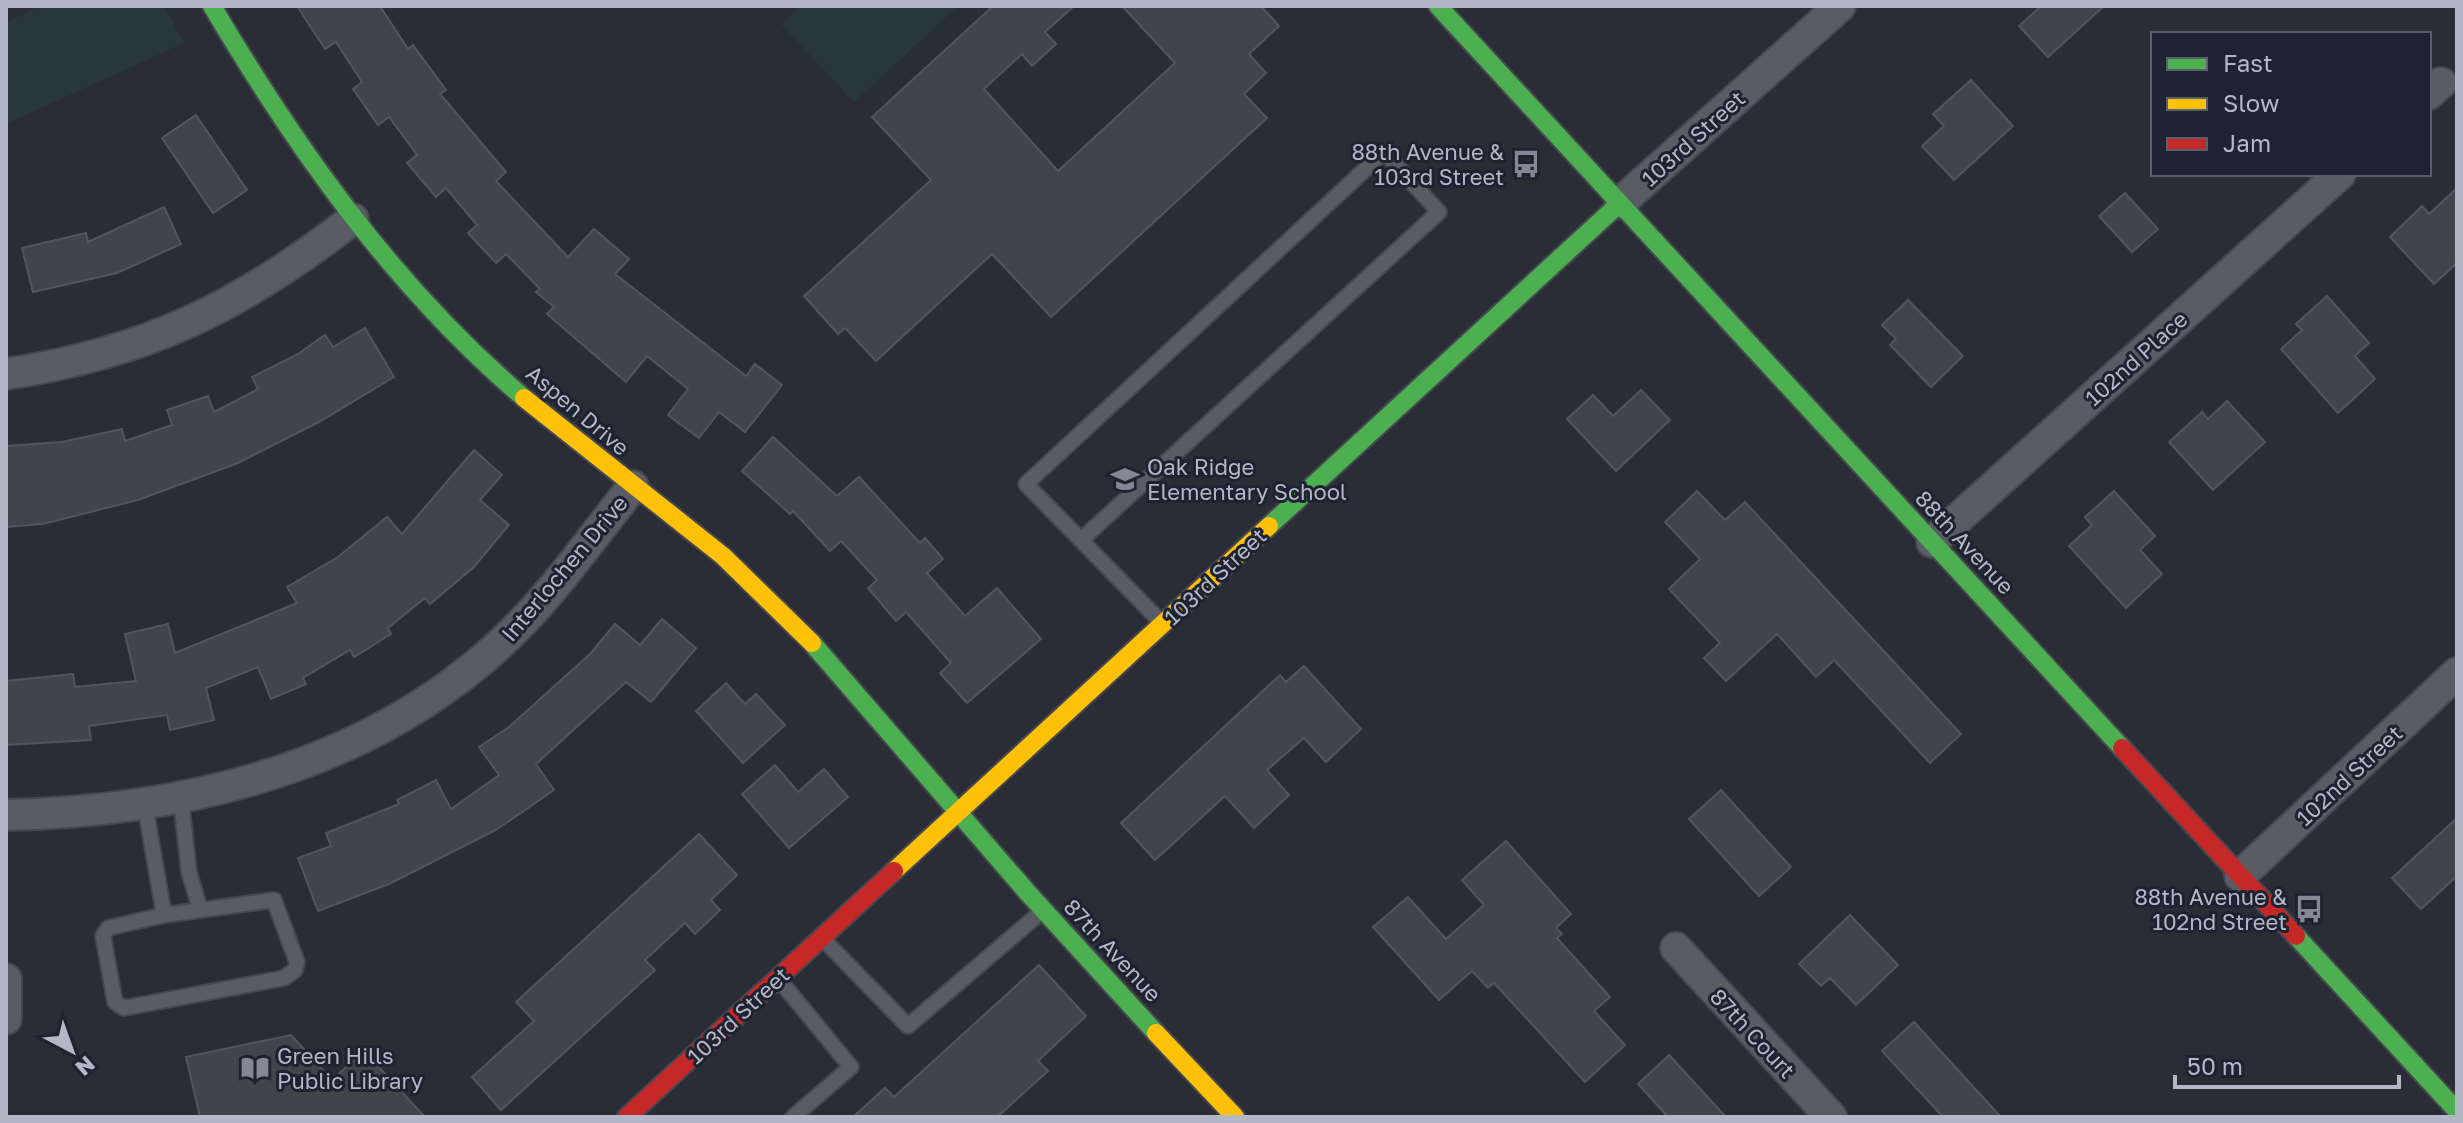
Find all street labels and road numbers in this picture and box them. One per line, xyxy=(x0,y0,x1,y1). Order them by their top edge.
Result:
street label: 103rd Street xyxy=(1636,85,1750,191)
street label: 102nd Place xyxy=(2079,305,2193,411)
street label: Aspen Drive xyxy=(521,359,635,461)
street label: 88th Avenue xyxy=(1910,484,2020,600)
street label: Interlochen Drive xyxy=(495,490,633,646)
street label: 103rd Street xyxy=(1158,522,1272,630)
street label: 102nd Street xyxy=(2291,719,2407,831)
street label: 87th Avenue xyxy=(1059,893,1167,1007)
street label: 103rd Street xyxy=(681,961,795,1069)
street label: 87th Court xyxy=(1705,983,1801,1083)

